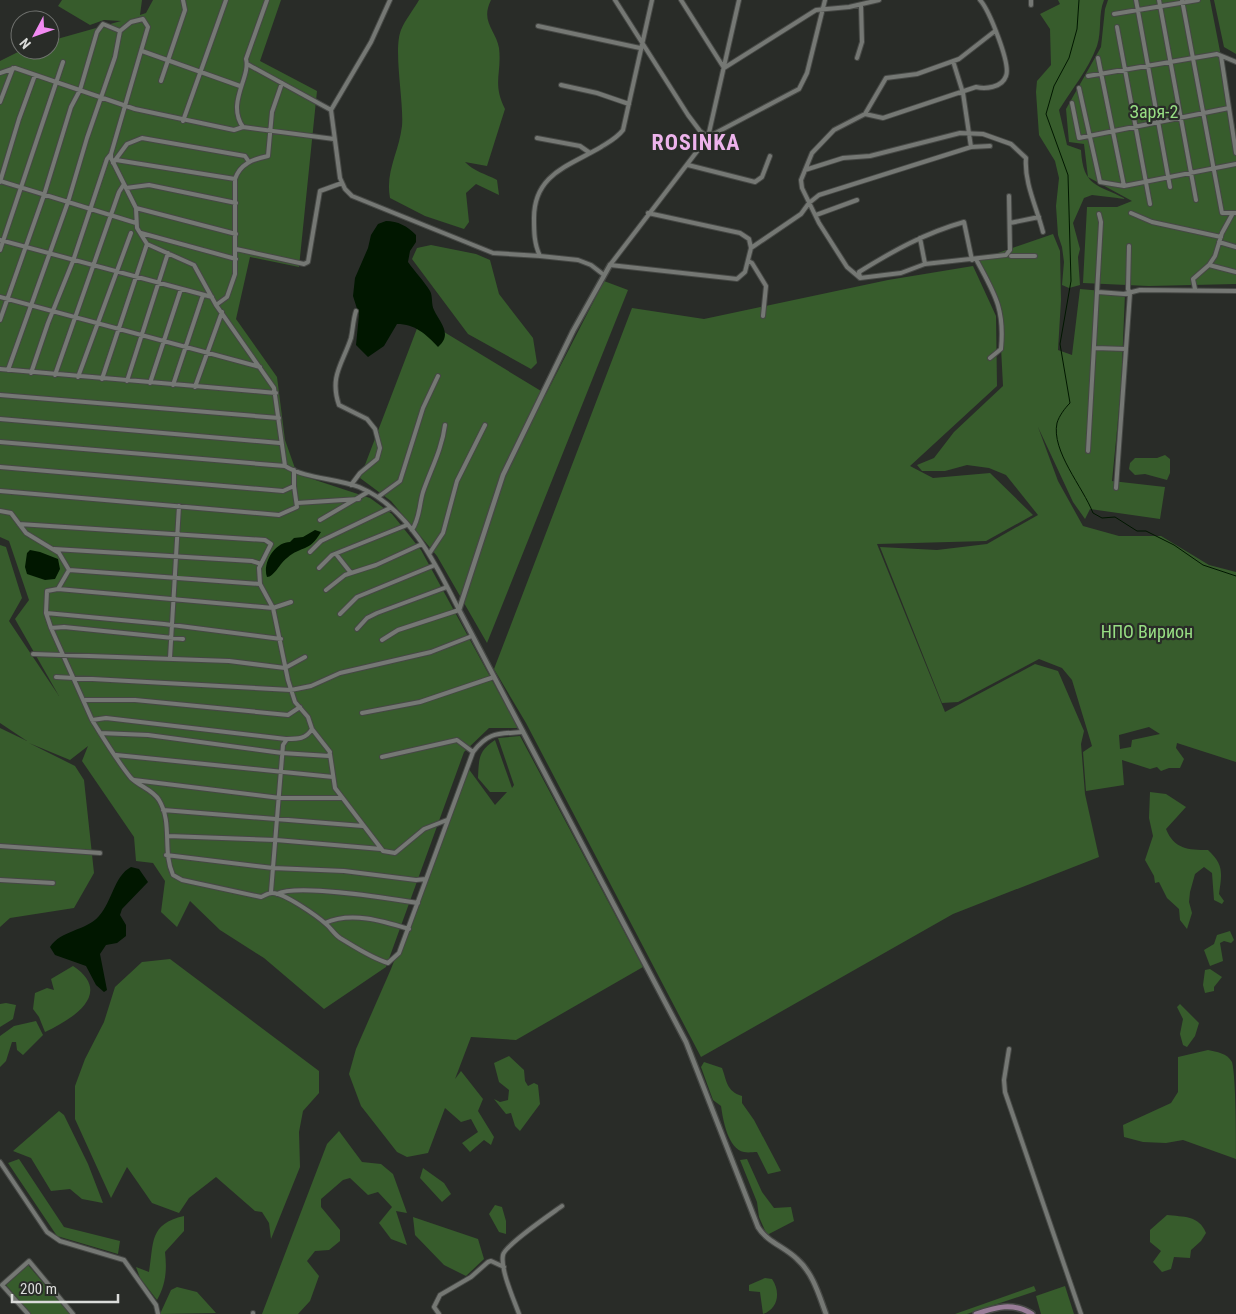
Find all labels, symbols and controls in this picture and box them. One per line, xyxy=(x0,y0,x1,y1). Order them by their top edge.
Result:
north arrow xyxy=(10,10,60,60)
text: N xyxy=(16,35,34,52)
park label: Заря-2 xyxy=(1130,101,1179,122)
district label: ROSINKA xyxy=(651,130,741,155)
park label: НПО Вирион xyxy=(1101,621,1193,642)
scale bar xyxy=(12,1272,119,1304)
text: 200 m xyxy=(20,1280,57,1298)

